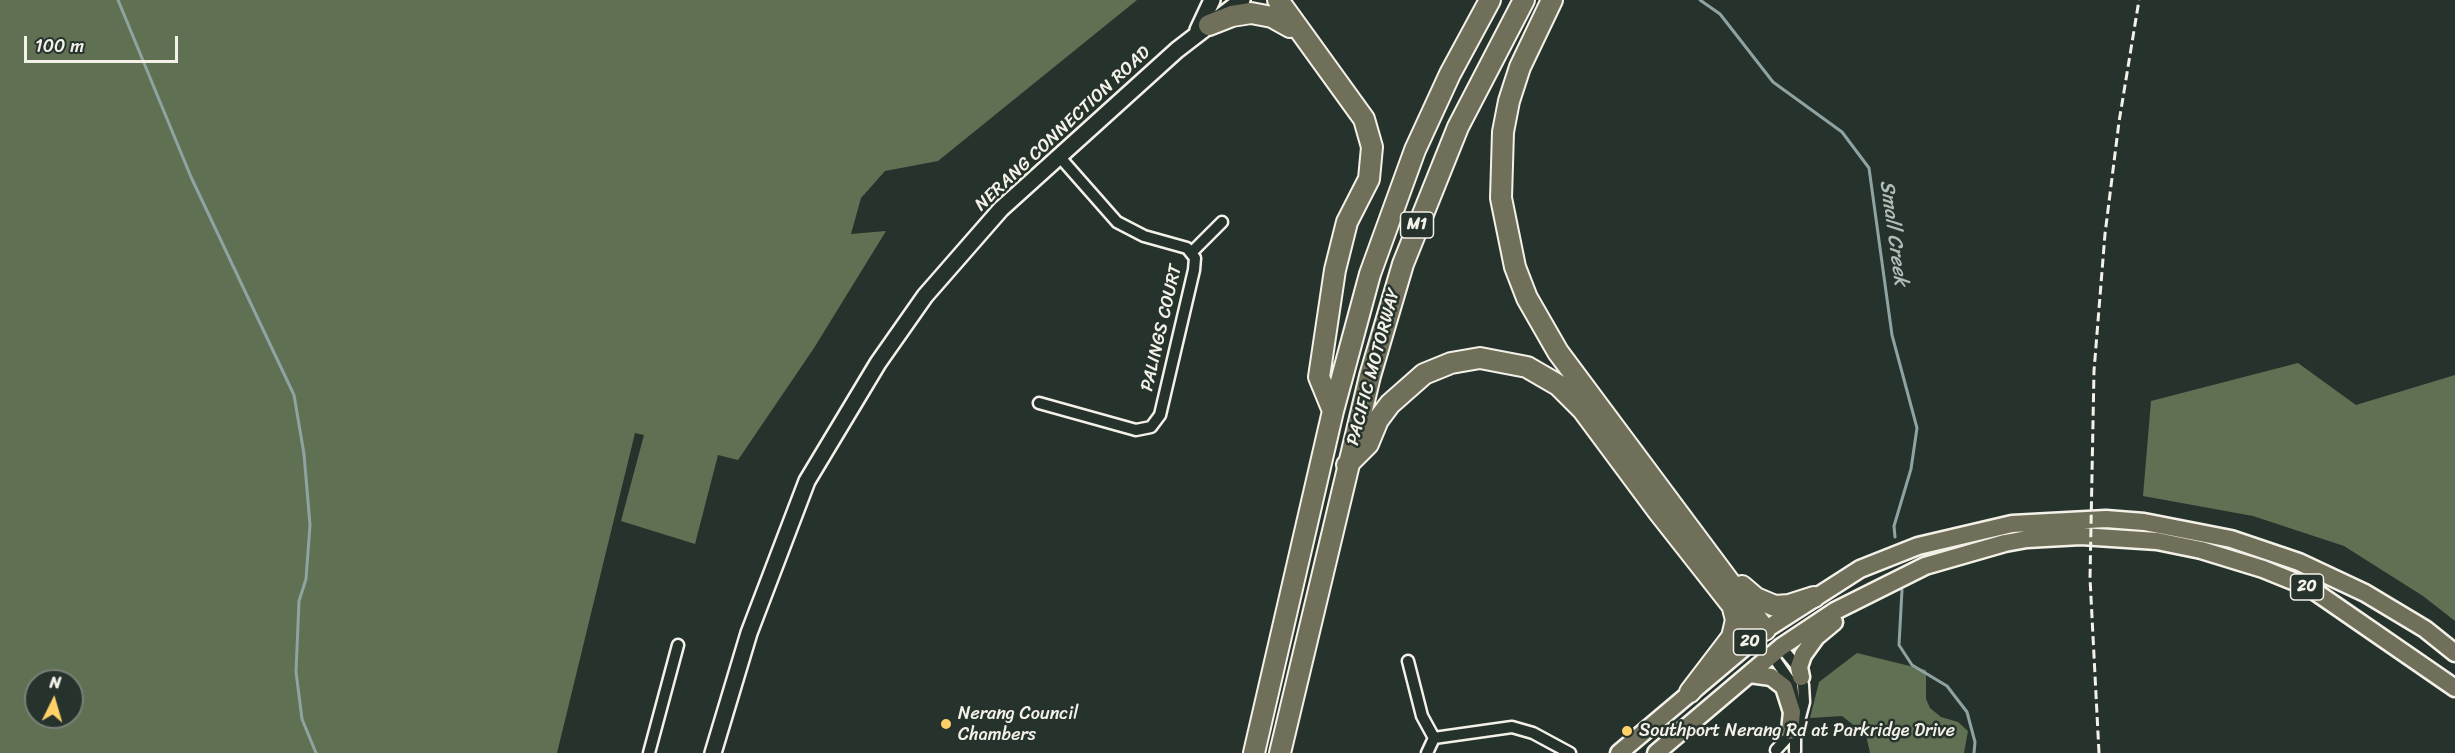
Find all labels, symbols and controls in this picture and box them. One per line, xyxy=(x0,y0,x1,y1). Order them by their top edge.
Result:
scale bar xyxy=(27,24,182,62)
text: 100 m xyxy=(35,30,84,62)
street label: NERANG CONNECTION ROAD xyxy=(971,42,1155,216)
water label: Small Creek xyxy=(1874,179,1912,287)
road number: M1 xyxy=(1400,212,1434,238)
street label: PALINGS COURT xyxy=(1137,263,1187,393)
street label: PACIFIC MOTORWAY xyxy=(1343,286,1405,448)
road number: 20 xyxy=(2290,574,2324,600)
road number: 20 xyxy=(1734,629,1766,655)
text: N xyxy=(49,668,62,697)
north arrow xyxy=(24,669,84,729)
place label: Nerang Council Chambers xyxy=(958,703,1078,746)
marker: Nerang Council Chambers xyxy=(939,717,953,731)
place label: Southport Nerang Rd at Parkridge Drive xyxy=(1639,720,1955,742)
marker: Southport Nerang Rd at Parkridge Drive xyxy=(1620,724,1634,738)

